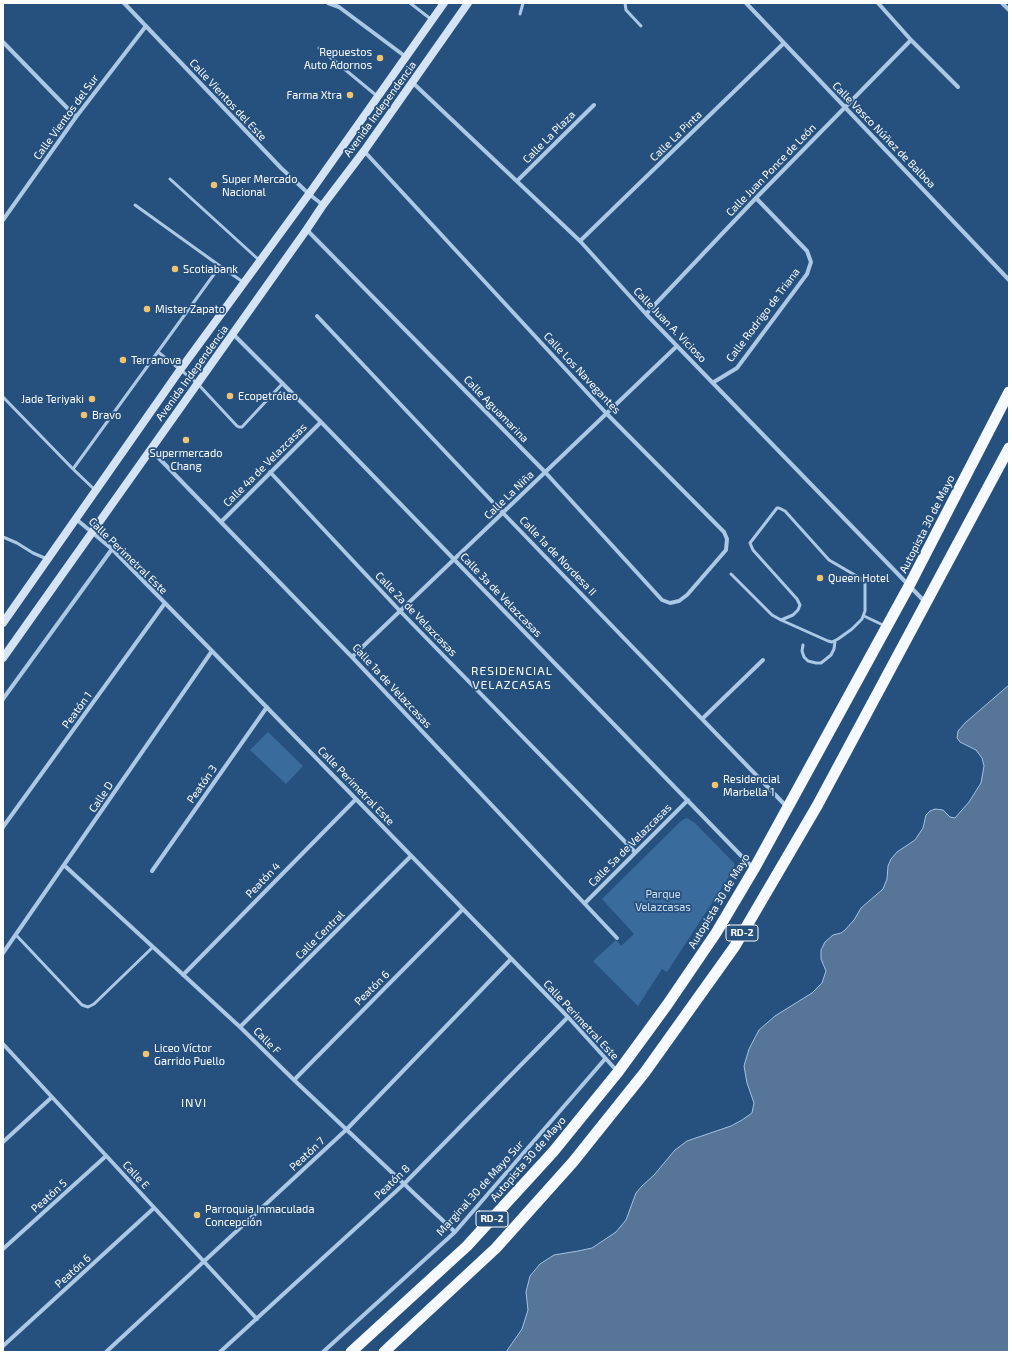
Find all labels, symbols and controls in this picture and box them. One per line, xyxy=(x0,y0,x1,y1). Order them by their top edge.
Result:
place label: Repuestos Auto Adornos xyxy=(304,45,372,71)
marker: Repuestos Auto Adornos xyxy=(375,53,385,63)
street label: Calle Vientos del Este xyxy=(187,56,269,144)
street label: Avenida Independencia xyxy=(341,59,419,159)
street label: Calle Vientos del Sur xyxy=(31,72,101,162)
street label: Calle Vasco Núñez de Balboa xyxy=(830,79,938,191)
place label: Farma Xtra xyxy=(287,88,342,102)
marker: Farma Xtra xyxy=(345,90,355,100)
street label: Calle La Plaza xyxy=(520,108,578,166)
street label: Calle La Pinta xyxy=(647,108,705,164)
street label: Calle Juan Ponce de León xyxy=(723,121,819,219)
place label: Super Mercado Nacional xyxy=(222,172,297,198)
marker: Super Mercado Nacional xyxy=(209,180,219,190)
place label: Scotiabank xyxy=(183,262,238,276)
marker: Scotiabank xyxy=(170,264,180,274)
street label: Calle Rodrigo de Triana xyxy=(723,265,803,365)
street label: Calle Juan A. Vicioso xyxy=(631,285,709,365)
place label: Mister Zapato xyxy=(155,302,225,316)
marker: Mister Zapato xyxy=(142,304,152,314)
street label: Avenida Independencia xyxy=(153,323,231,423)
street label: Calle Los Navegantes xyxy=(541,329,623,417)
place label: Terranova xyxy=(131,353,181,367)
marker: Terranova xyxy=(118,355,128,365)
street label: Calle Aguamarina xyxy=(461,373,531,445)
place label: Ecopetróleo xyxy=(238,389,298,403)
marker: Ecopetróleo xyxy=(225,391,235,401)
place label: Jade Teriyaki xyxy=(21,392,84,406)
marker: Jade Teriyaki xyxy=(87,394,97,404)
place label: Bravo xyxy=(92,408,121,422)
marker: Bravo xyxy=(79,410,89,420)
street label: Calle 4a de Velazcasas xyxy=(220,420,310,510)
marker: Supermercado Chang xyxy=(181,435,191,445)
place label: Supermercado Chang xyxy=(150,446,222,472)
street label: Calle La Niña xyxy=(481,468,537,522)
street label: Autopista 30 de Mayo xyxy=(896,473,958,575)
street label: Calle 1a de Nordesa II xyxy=(517,514,599,598)
street label: Calle Perimetral Este xyxy=(86,515,170,597)
street label: Calle 3a de Velazcasas xyxy=(457,550,545,640)
street label: Calle 2a de Velazcasas xyxy=(372,569,460,659)
place label: Queen Hotel xyxy=(828,571,889,585)
marker: Queen Hotel xyxy=(815,573,825,583)
street label: Calle 1a de Velazcasas xyxy=(350,641,434,731)
district label: RESIDENCIAL VELAZCASAS xyxy=(471,664,553,692)
street label: Peatón 1 xyxy=(59,689,95,731)
street label: Calle Perimetral Este xyxy=(315,744,397,828)
street label: Peatón 3 xyxy=(184,762,220,806)
place label: Residencial Marbella 1 xyxy=(723,772,780,798)
street label: Calle D xyxy=(86,779,116,815)
marker: Residencial Marbella 1 xyxy=(710,780,720,790)
street label: Calle 5a de Velazcasas xyxy=(586,801,674,889)
street label: Autopista 30 de Mayo xyxy=(685,851,753,951)
street label: Peatón 4 xyxy=(243,859,283,901)
park label: Parque Velazcasas xyxy=(635,887,691,913)
street label: Calle Central xyxy=(293,908,347,962)
road number: RD-2 xyxy=(726,925,758,941)
street label: Peatón 6 xyxy=(352,968,392,1008)
street label: Calle Perimetral Este xyxy=(541,977,621,1063)
street label: Calle F xyxy=(251,1025,283,1057)
place label: Liceo Víctor Garrido Puello xyxy=(154,1041,225,1067)
marker: Liceo Víctor Garrido Puello xyxy=(141,1049,151,1059)
district label: INVI xyxy=(181,1096,207,1110)
street label: Autopista 30 de Mayo xyxy=(487,1114,569,1204)
street label: Peatón 7 xyxy=(287,1134,327,1174)
street label: Marginal 30 de Mayo Sur xyxy=(434,1138,526,1238)
street label: Calle E xyxy=(120,1158,152,1192)
street label: Peatón 8 xyxy=(371,1162,413,1202)
street label: Peatón 5 xyxy=(28,1177,70,1215)
place label: Parroquia Inmaculada Concepción xyxy=(205,1202,314,1228)
marker: Parroquia Inmaculada Concepción xyxy=(192,1210,202,1220)
road number: RD-2 xyxy=(476,1211,508,1227)
street label: Peatón 6 xyxy=(52,1251,94,1291)

